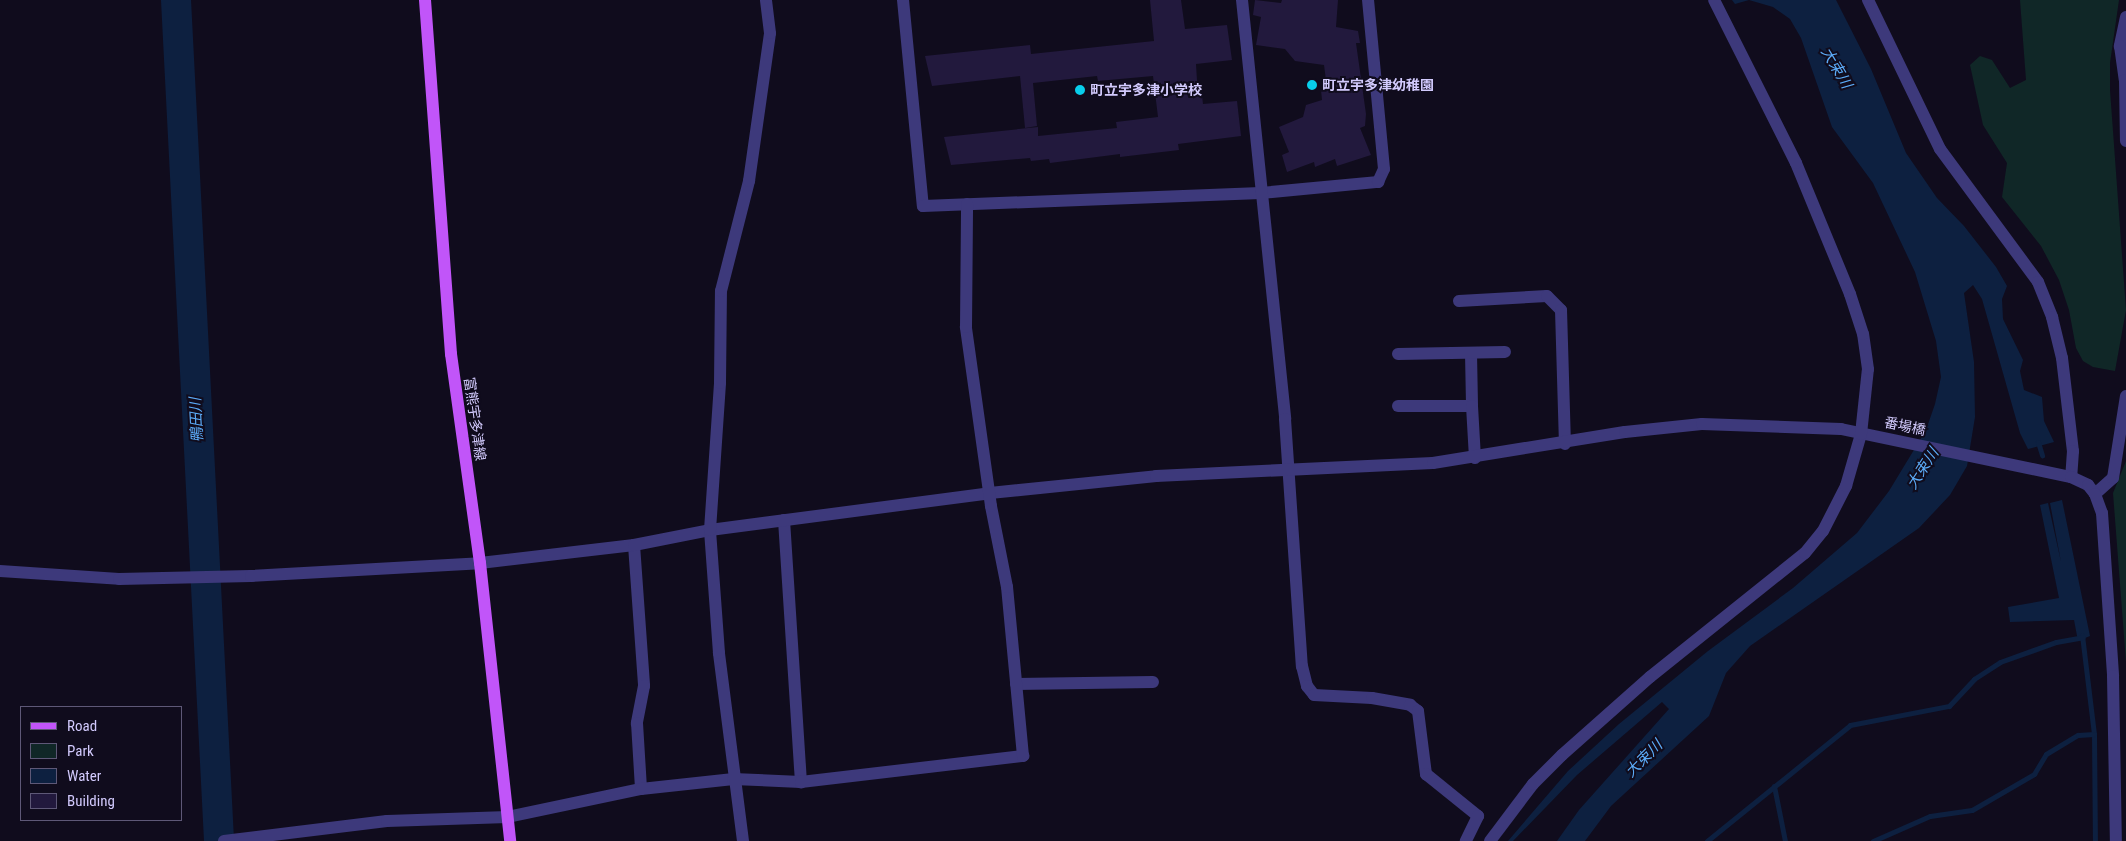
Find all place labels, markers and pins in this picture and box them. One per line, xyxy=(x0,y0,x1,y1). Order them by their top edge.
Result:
place label: 町立宇多津幼稚園 xyxy=(1322,77,1434,93)
marker: 町立宇多津幼稚園 xyxy=(1306,79,1318,91)
place label: 町立宇多津小学校 xyxy=(1090,82,1202,98)
marker: 町立宇多津小学校 xyxy=(1074,84,1086,96)

